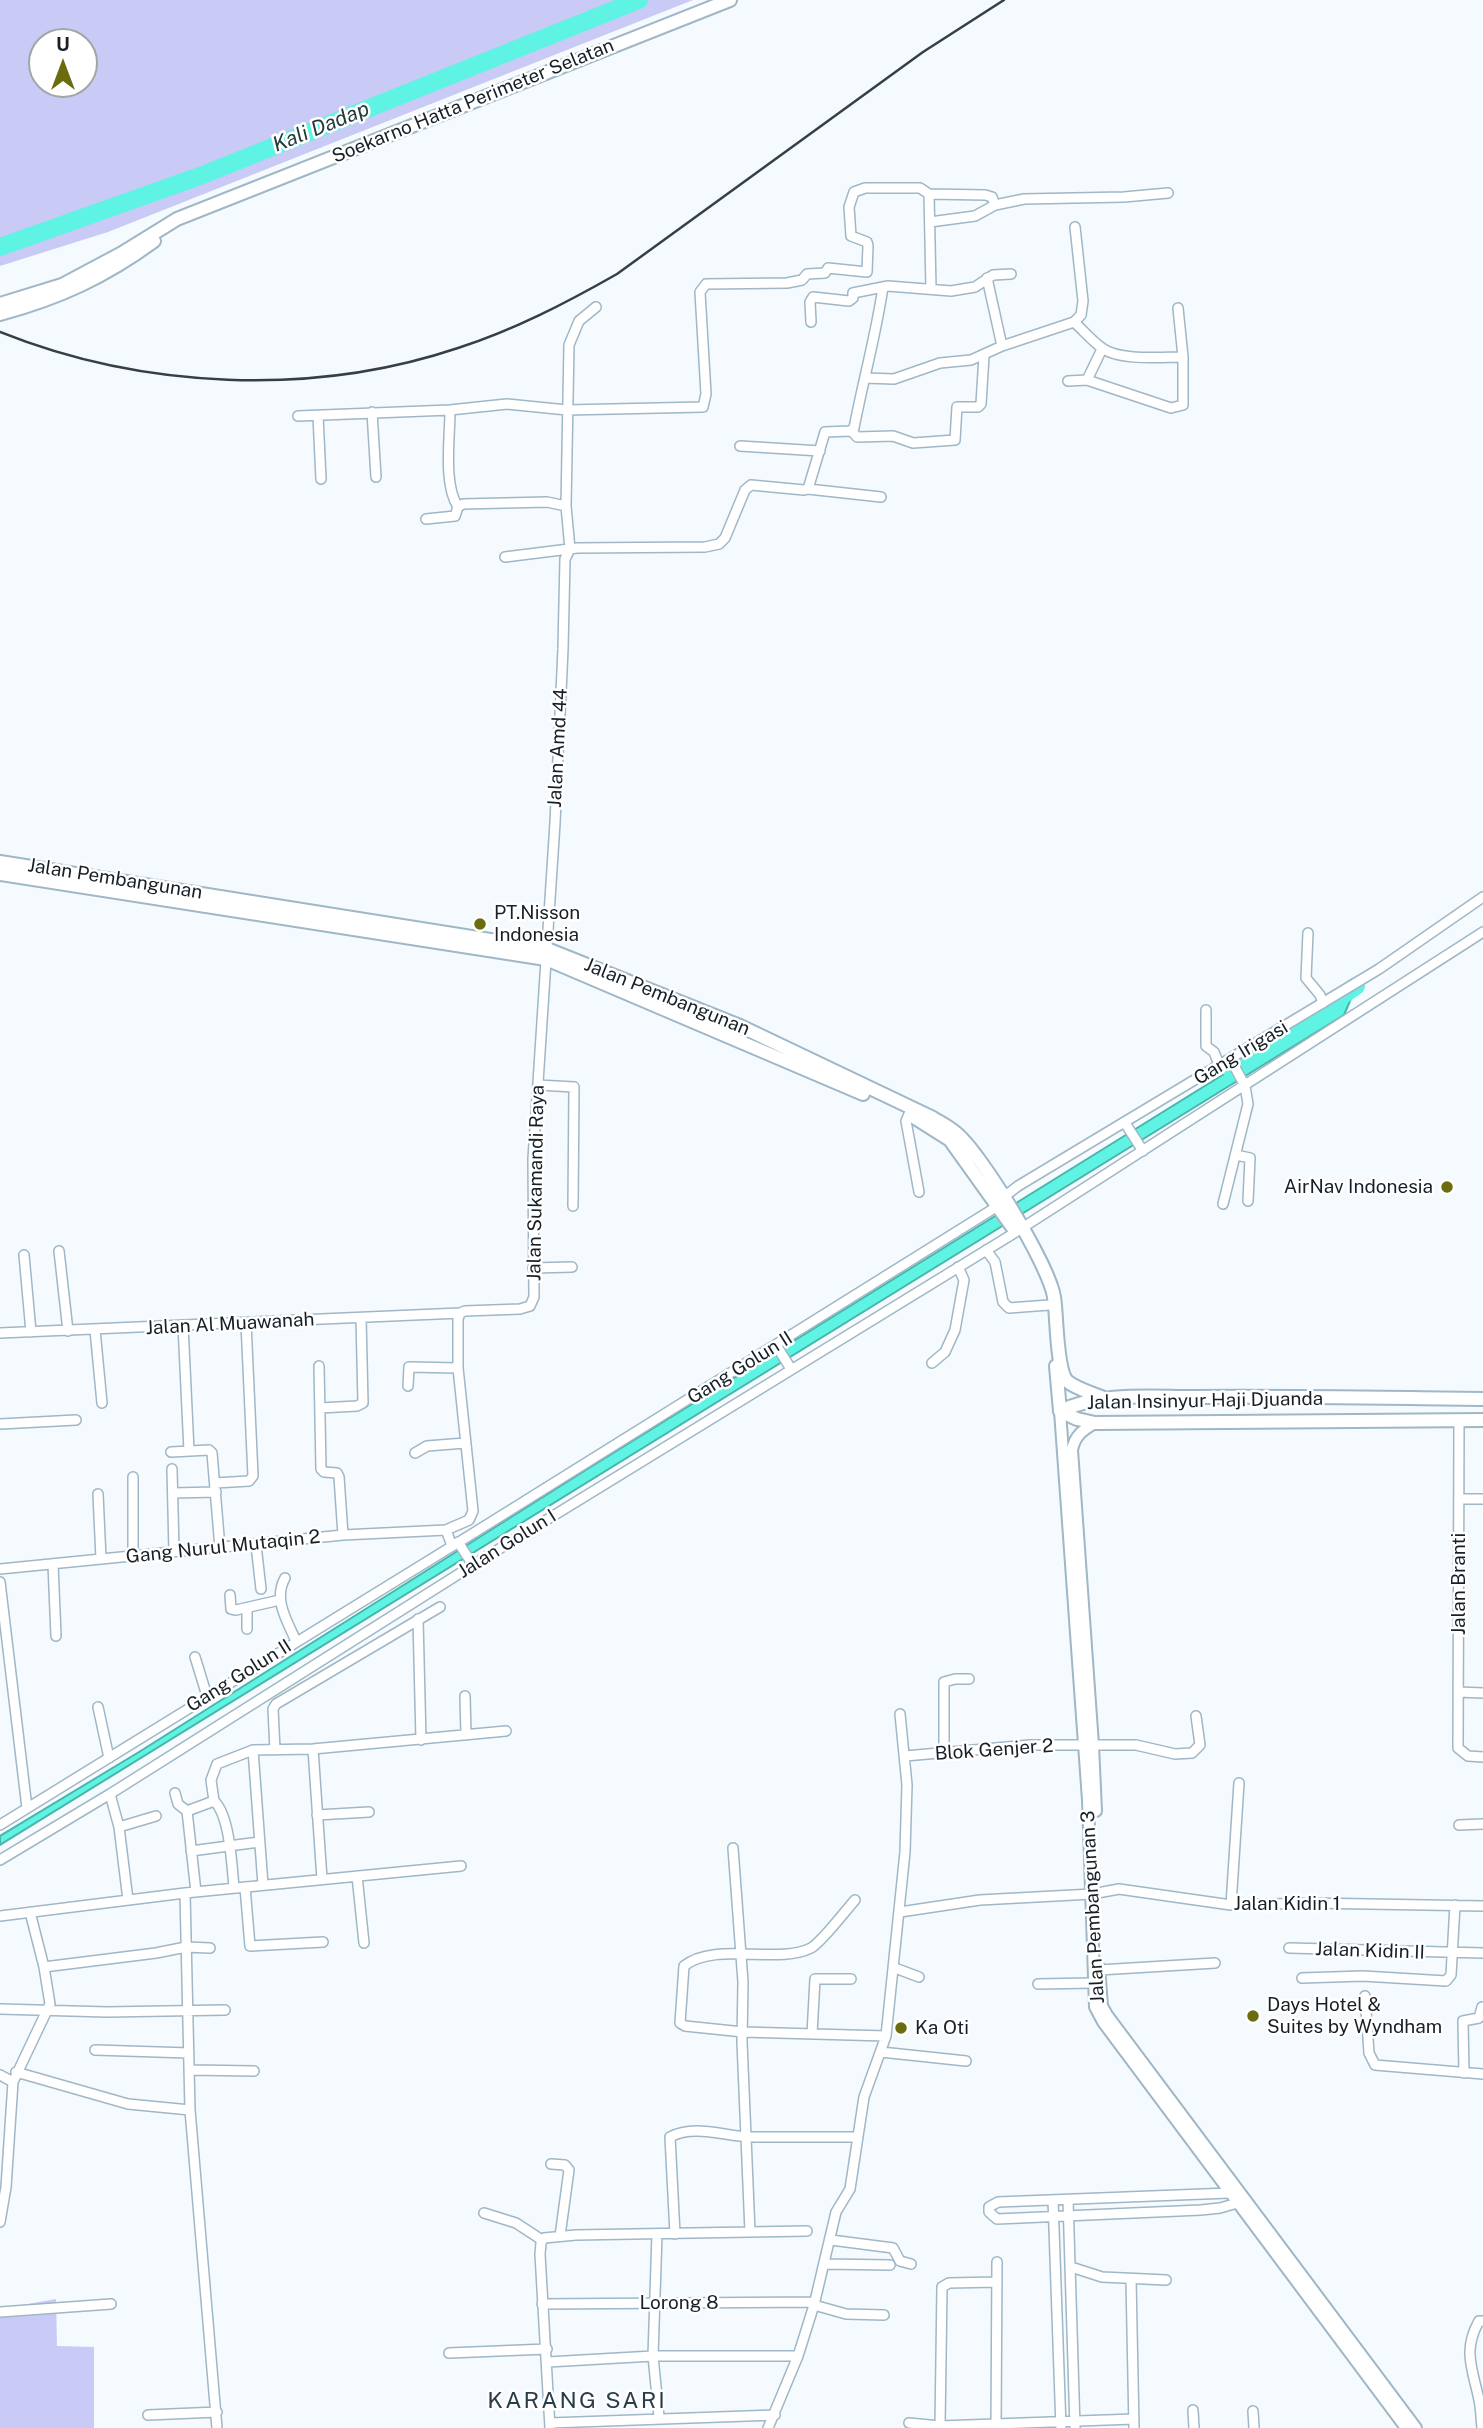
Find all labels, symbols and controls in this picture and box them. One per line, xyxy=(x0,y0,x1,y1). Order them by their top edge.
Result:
north arrow xyxy=(28,28,98,98)
text: U xyxy=(56,33,70,55)
street label: Soekarno Hatta Perimeter Selatan xyxy=(329,34,617,168)
water label: Kali Dadap xyxy=(269,96,373,158)
street label: Jalan Amd 44 xyxy=(543,688,573,808)
street label: Jalan Pembangunan xyxy=(26,854,204,904)
place label: PT.Nisson Indonesia xyxy=(494,902,580,946)
marker: PT.Nisson Indonesia xyxy=(472,916,488,932)
street label: Jalan Pembangunan xyxy=(581,953,753,1041)
street label: Gang Irigasi xyxy=(1190,1016,1292,1090)
street label: Jalan Sukamandi Raya xyxy=(523,1085,549,1281)
place label: AirNav Indonesia xyxy=(1284,1176,1433,1198)
marker: AirNav Indonesia xyxy=(1439,1179,1455,1195)
street label: Jalan Al Muawanah xyxy=(145,1308,315,1340)
street label: Gang Golun II xyxy=(683,1327,797,1409)
street label: Jalan Insinyur Haji Djuanda xyxy=(1087,1388,1323,1414)
street label: Jalan Golun I xyxy=(454,1505,560,1583)
street label: Gang Nurul Mutaqin 2 xyxy=(125,1525,321,1569)
street label: Jalan Branti xyxy=(1448,1533,1470,1635)
street label: Gang Golun II xyxy=(182,1635,296,1717)
street label: Blok Genjer 2 xyxy=(934,1734,1054,1766)
street label: Jalan Pembangunan 3 xyxy=(1077,1810,1109,2004)
street label: Jalan Kidin 1 xyxy=(1234,1893,1340,1915)
street label: Jalan Kidin II xyxy=(1315,1938,1425,1964)
place label: Days Hotel & Suites by Wyndham xyxy=(1267,1994,1442,2038)
marker: Days Hotel & Suites by Wyndham xyxy=(1245,2008,1261,2024)
place label: Ka Oti xyxy=(915,2017,969,2039)
marker: Ka Oti xyxy=(893,2020,909,2036)
street label: Lorong 8 xyxy=(639,2292,719,2314)
district label: KARANG SARI xyxy=(489,2387,665,2415)

